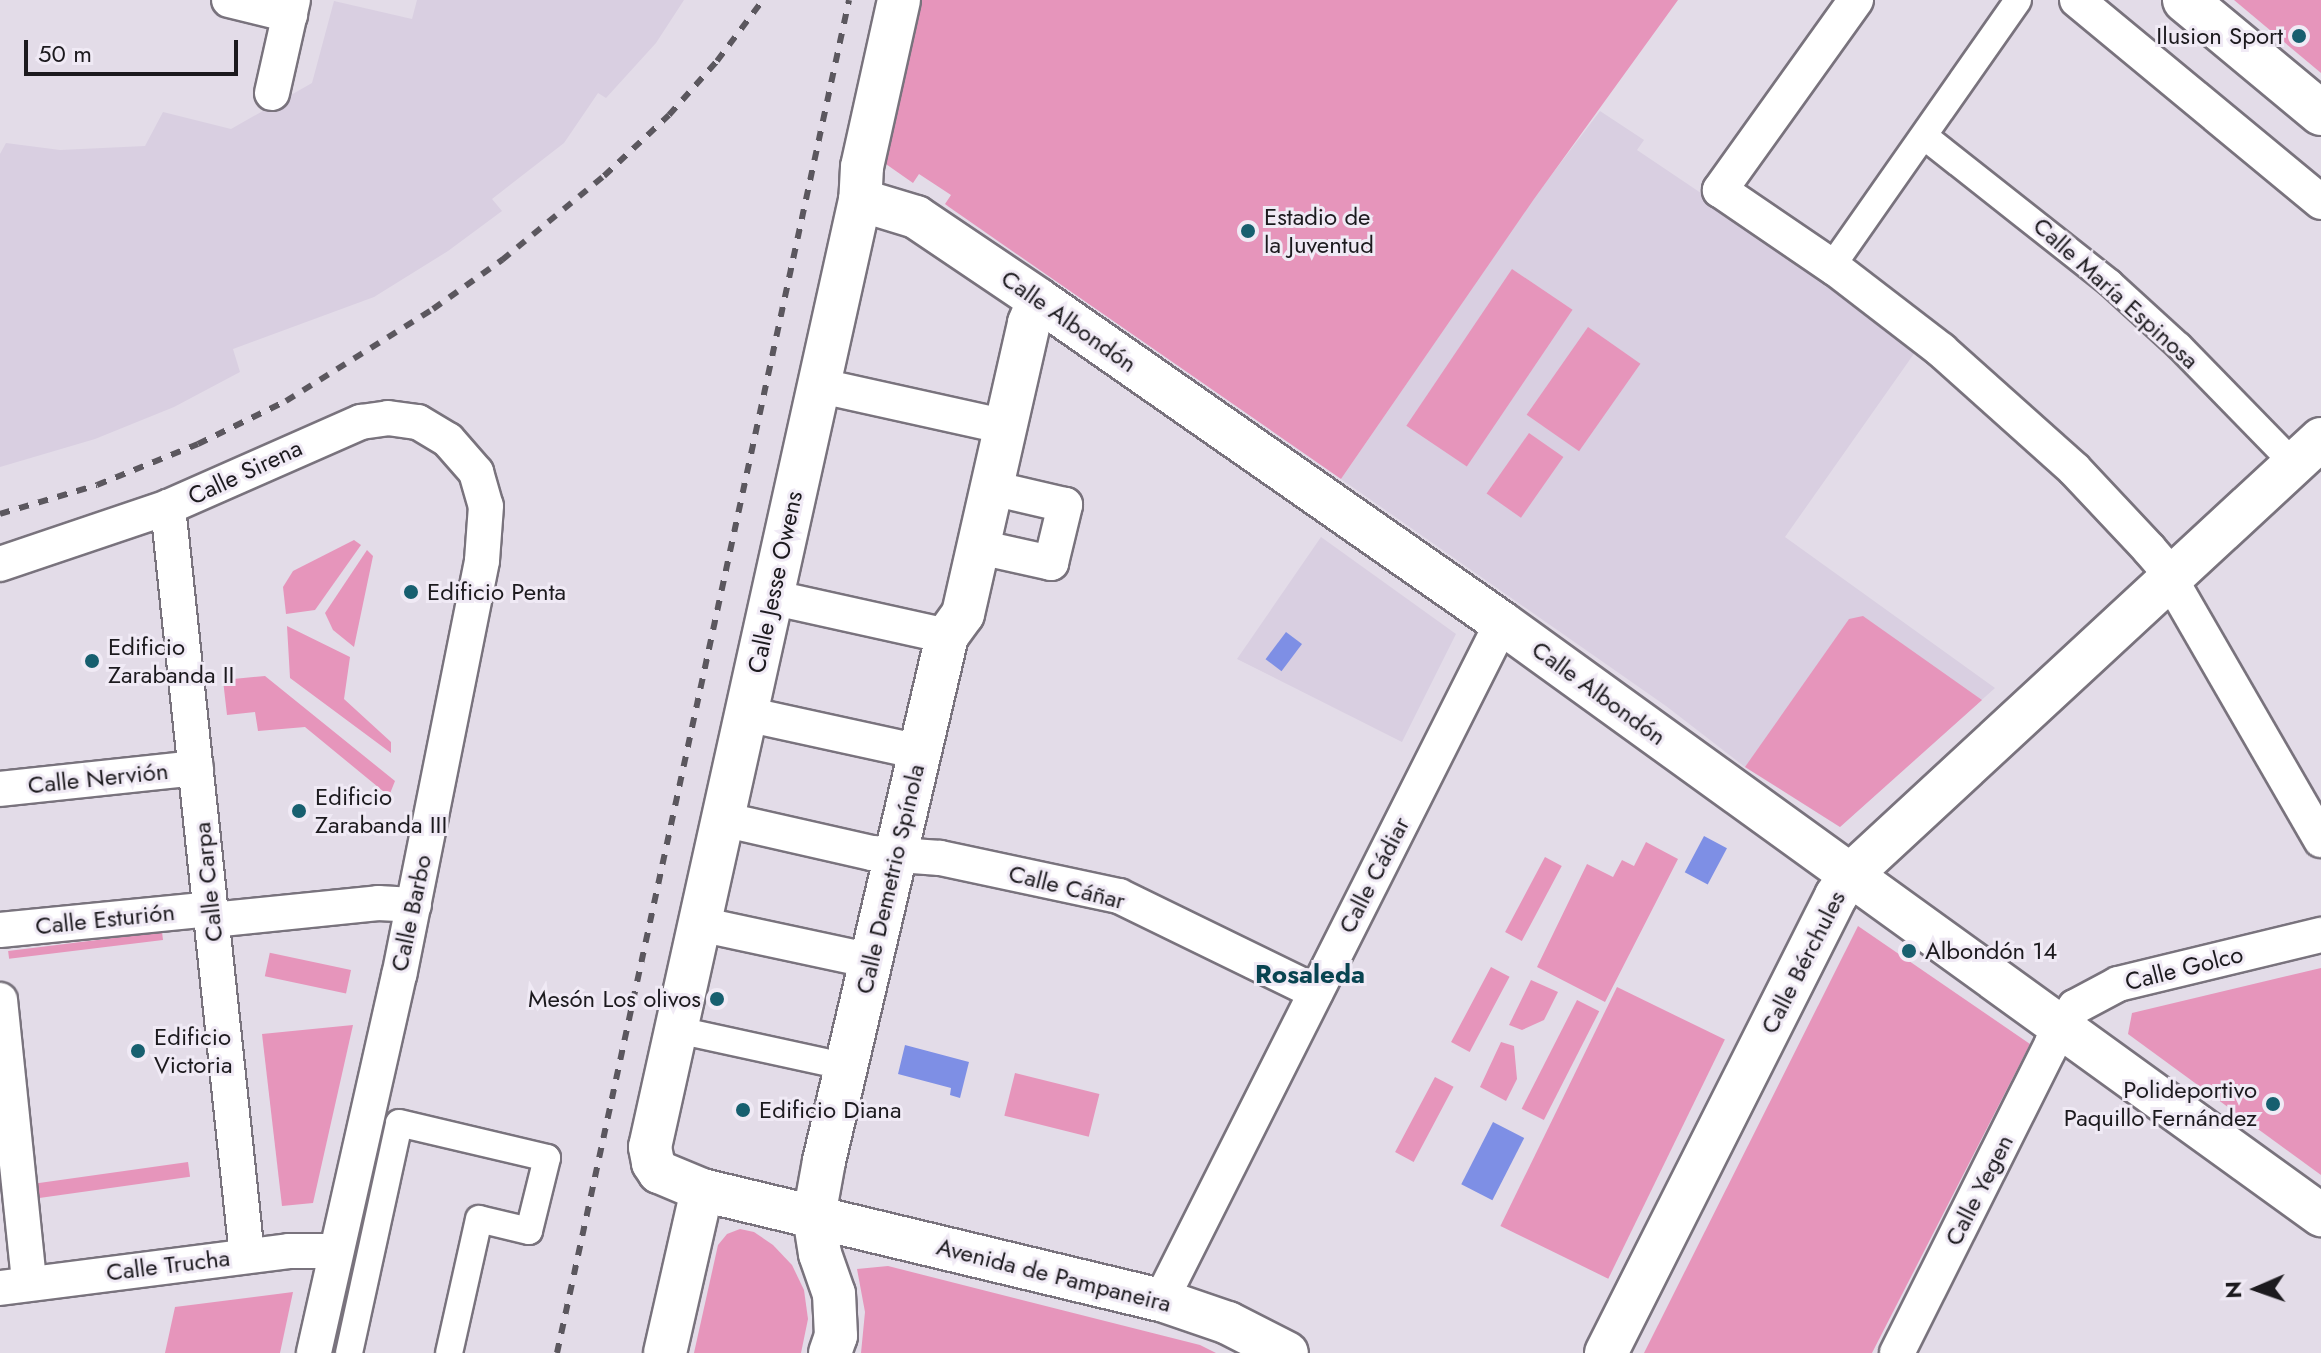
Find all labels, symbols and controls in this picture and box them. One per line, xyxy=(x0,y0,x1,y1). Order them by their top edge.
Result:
place label: Ilusion Sport xyxy=(2156,22,2283,50)
scale bar xyxy=(28,24,242,74)
marker: Ilusion Sport xyxy=(2290,27,2308,45)
text: 50 m xyxy=(38,36,92,71)
place label: Estadio de la Juventud xyxy=(1264,203,1374,259)
street label: Calle María Espinosa xyxy=(2027,211,2205,375)
marker: Estadio de la Juventud xyxy=(1239,222,1257,240)
street label: Calle Albondón xyxy=(996,264,1142,378)
street label: Calle Sirena xyxy=(183,433,307,511)
street label: Calle Jesse Owens xyxy=(742,488,808,676)
place label: Edificio Penta xyxy=(427,578,566,606)
marker: Edificio Penta xyxy=(402,583,420,601)
place label: Edificio Zarabanda II xyxy=(108,633,234,689)
street label: Calle Albondón xyxy=(1526,635,1672,751)
marker: Edificio Zarabanda II xyxy=(83,652,101,670)
street label: Calle Nervión xyxy=(26,756,170,800)
street label: Calle Demetrio Spínola xyxy=(850,761,930,997)
place label: Edificio Zarabanda III xyxy=(315,783,447,839)
marker: Edificio Zarabanda III xyxy=(290,802,308,820)
street label: Calle Cádiar xyxy=(1332,812,1416,938)
street label: Calle Carpa xyxy=(187,821,229,943)
street label: Calle Barbo xyxy=(385,852,437,974)
street label: Calle Cáñar xyxy=(1006,859,1128,915)
street label: Calle Bérchules xyxy=(1755,886,1851,1038)
street label: Calle Esturión xyxy=(34,897,176,941)
place label: Albondón 14 xyxy=(1925,937,2057,965)
street label: Calle Golco xyxy=(2122,939,2246,997)
marker: Albondón 14 xyxy=(1900,942,1918,960)
district label: Rosaleda xyxy=(1255,959,1365,991)
place label: Mesón Los olivos xyxy=(528,985,701,1013)
marker: Mesón Los olivos xyxy=(708,990,726,1008)
place label: Edificio Victoria xyxy=(154,1023,232,1079)
marker: Edificio Victoria xyxy=(129,1042,147,1060)
place label: Polideportivo Paquillo Fernández xyxy=(2064,1076,2257,1132)
marker: Polideportivo Paquillo Fernández xyxy=(2264,1095,2282,1113)
place label: Edificio Diana xyxy=(759,1096,901,1124)
marker: Edificio Diana xyxy=(734,1101,752,1119)
street label: Calle Yegen xyxy=(1939,1130,2019,1250)
street label: Avenida de Pampaneira xyxy=(934,1232,1174,1318)
street label: Calle Trucha xyxy=(105,1243,231,1287)
north arrow xyxy=(2217,1249,2297,1329)
text: N xyxy=(2217,1281,2249,1299)

